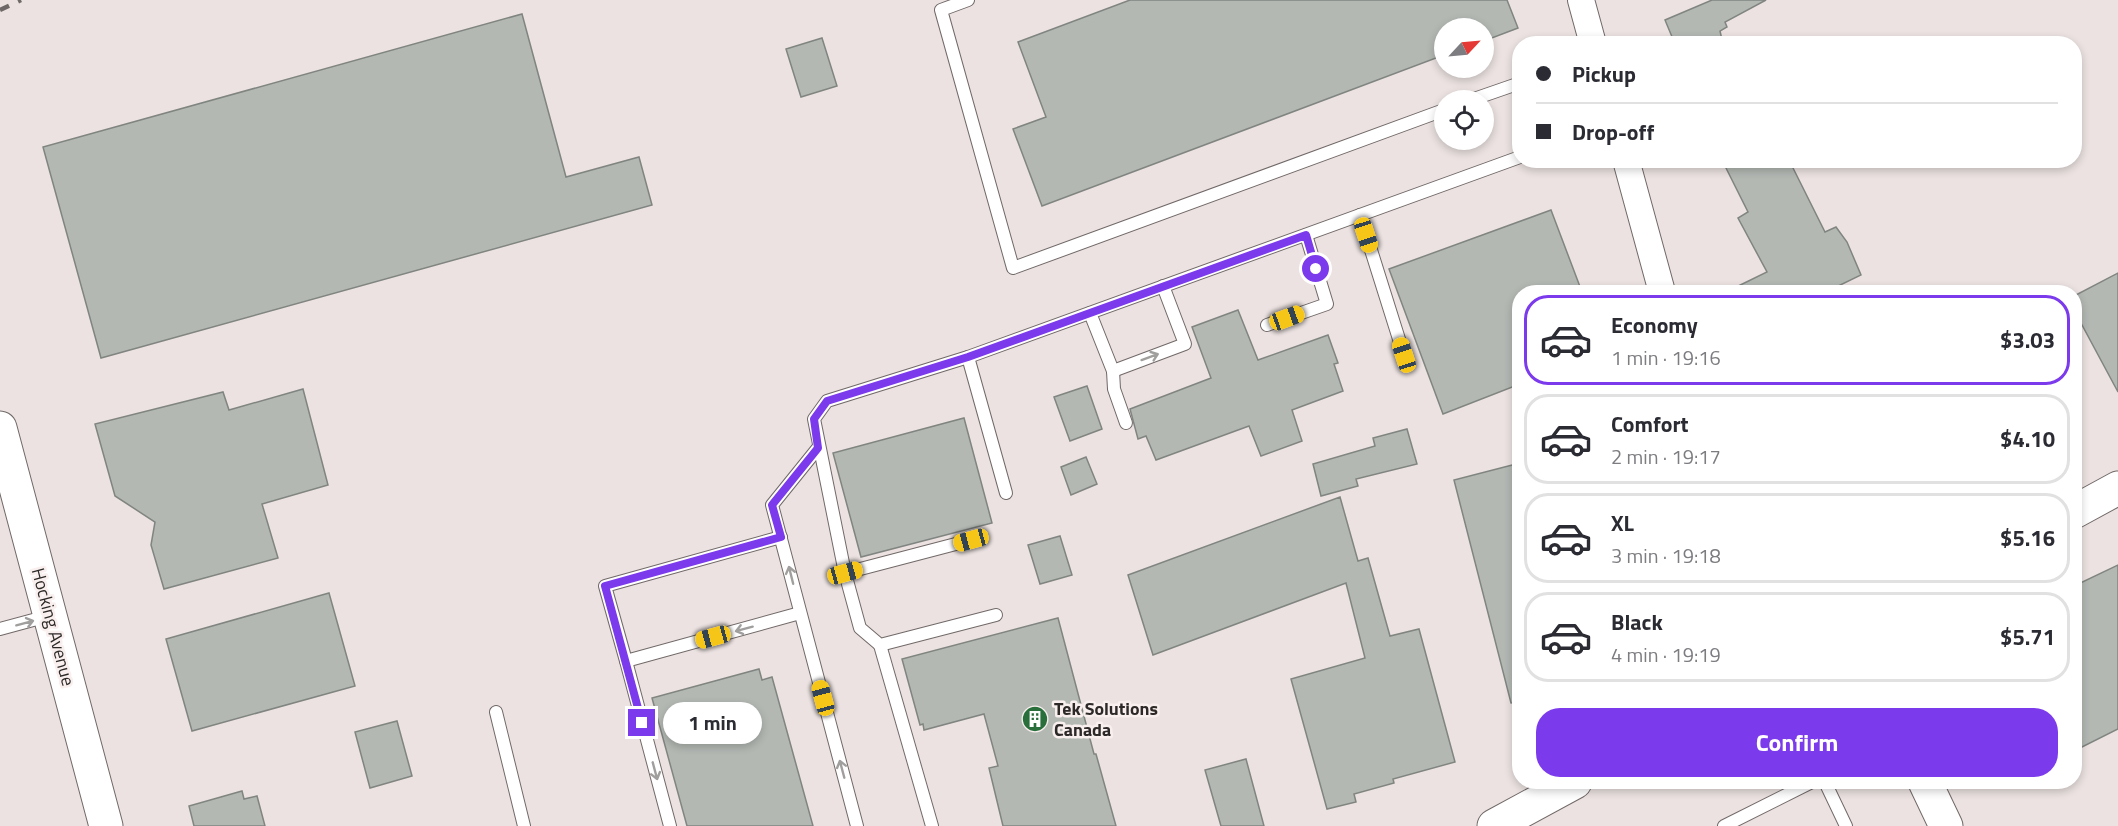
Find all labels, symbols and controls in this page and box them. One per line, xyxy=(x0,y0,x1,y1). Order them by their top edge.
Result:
north arrow xyxy=(1434,18,1494,78)
map controls xyxy=(1434,18,1494,150)
text: Pickup xyxy=(1572,57,1636,91)
button: locate xyxy=(1434,90,1494,150)
text: Drop-off xyxy=(1572,115,1654,149)
car xyxy=(1352,215,1380,255)
route start xyxy=(1302,255,1329,282)
car xyxy=(1267,303,1307,333)
text: Economy xyxy=(1611,308,1698,342)
icon: car xyxy=(1539,313,1593,367)
text: $3.03 xyxy=(2000,323,2055,357)
car xyxy=(1390,335,1418,375)
text: 1 min · 19:16 xyxy=(1611,342,1721,373)
one-way arrow xyxy=(1140,351,1158,362)
text: Comfort xyxy=(1611,407,1689,441)
icon: car xyxy=(1539,412,1593,466)
text: $4.10 xyxy=(2000,422,2055,456)
text: 2 min · 19:17 xyxy=(1611,441,1721,472)
text: XL xyxy=(1611,506,1634,540)
icon: car xyxy=(1539,511,1593,565)
text: $5.16 xyxy=(2000,521,2055,555)
car xyxy=(951,527,991,553)
text: 3 min · 19:18 xyxy=(1611,540,1721,571)
car xyxy=(825,560,865,586)
street label: Hocking Avenue xyxy=(25,565,82,689)
one-way arrow xyxy=(784,566,796,585)
text: Black xyxy=(1611,605,1663,639)
icon: car xyxy=(1539,610,1593,664)
one-way arrow xyxy=(15,616,34,628)
text: $5.71 xyxy=(2000,620,2055,654)
one-way arrow xyxy=(735,623,754,635)
car xyxy=(693,624,733,650)
text: 4 min · 19:19 xyxy=(1611,639,1721,670)
car xyxy=(810,678,836,718)
place label: Tek Solutions Canada xyxy=(1054,695,1158,743)
callout: 1 min xyxy=(663,702,762,744)
building icon: Tek Solutions Canada xyxy=(1020,704,1050,734)
text: 1 min xyxy=(688,707,737,738)
button: Confirm xyxy=(1536,708,2058,777)
route end xyxy=(628,709,655,736)
one-way arrow xyxy=(835,760,847,779)
one-way arrow xyxy=(650,762,662,781)

